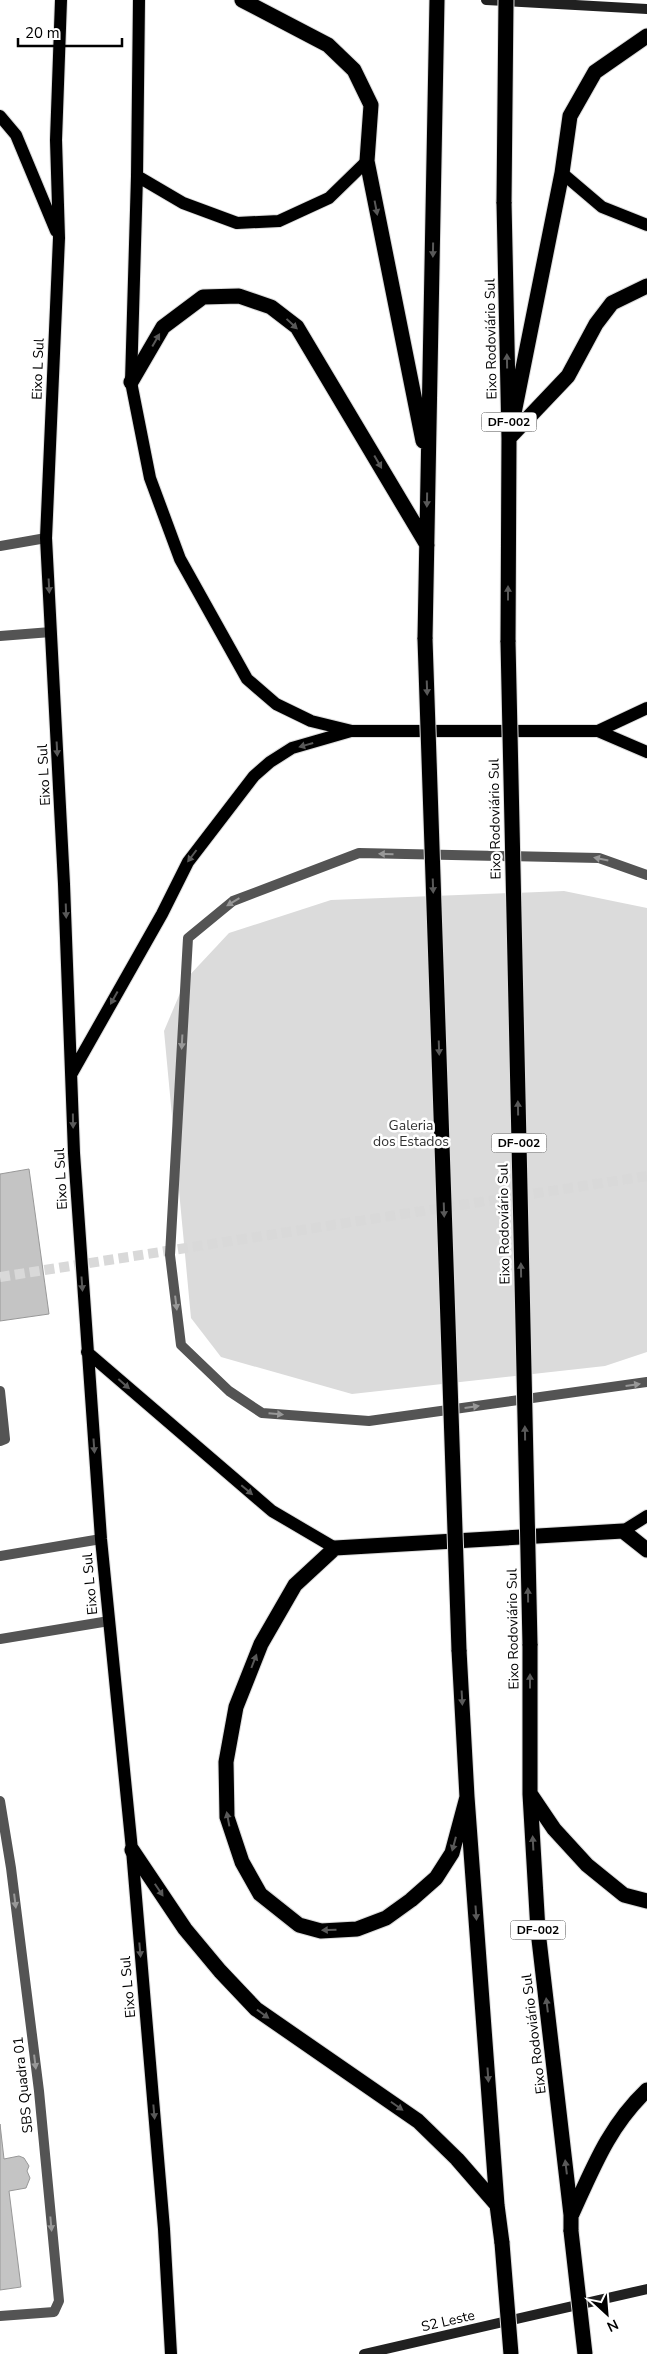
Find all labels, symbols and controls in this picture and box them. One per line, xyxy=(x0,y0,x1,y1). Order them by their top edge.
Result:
scale bar xyxy=(18,15,121,47)
text: 20 m xyxy=(25,23,60,43)
one-way arrow xyxy=(373,201,381,217)
one-way arrow xyxy=(429,243,437,259)
street label: Eixo Rodoviário Sul xyxy=(480,278,502,400)
one-way arrow xyxy=(286,318,298,330)
one-way arrow xyxy=(151,333,160,346)
street label: Eixo L Sul xyxy=(27,337,49,400)
one-way arrow xyxy=(503,352,511,368)
road number: DF-002 xyxy=(482,412,536,432)
one-way arrow xyxy=(373,455,382,469)
one-way arrow xyxy=(423,493,431,509)
one-way arrow xyxy=(45,579,53,595)
one-way arrow xyxy=(504,585,512,601)
one-way arrow xyxy=(423,680,431,696)
one-way arrow xyxy=(54,741,62,757)
one-way arrow xyxy=(298,741,313,749)
street label: Eixo L Sul xyxy=(33,743,55,806)
street label: Eixo Rodoviário Sul xyxy=(484,758,506,880)
one-way arrow xyxy=(187,849,197,863)
one-way arrow xyxy=(378,849,394,857)
one-way arrow xyxy=(593,855,609,863)
one-way arrow xyxy=(430,878,438,894)
one-way arrow xyxy=(227,898,240,907)
one-way arrow xyxy=(62,903,70,919)
one-way arrow xyxy=(110,991,118,1006)
one-way arrow xyxy=(178,1035,186,1051)
one-way arrow xyxy=(435,1040,443,1056)
one-way arrow xyxy=(514,1100,522,1116)
one-way arrow xyxy=(69,1114,77,1130)
park label: Galeria dos Estados xyxy=(373,1116,449,1151)
road number: DF-002 xyxy=(492,1134,546,1152)
street label: Eixo L Sul xyxy=(50,1147,72,1210)
street label: Eixo Rodoviário Sul xyxy=(493,1163,515,1285)
one-way arrow xyxy=(441,1203,449,1219)
one-way arrow xyxy=(517,1262,525,1278)
one-way arrow xyxy=(79,1276,87,1292)
one-way arrow xyxy=(172,1295,180,1311)
one-way arrow xyxy=(117,1378,129,1390)
one-way arrow xyxy=(626,1381,642,1389)
one-way arrow xyxy=(465,1403,481,1411)
one-way arrow xyxy=(268,1410,284,1418)
one-way arrow xyxy=(521,1425,529,1441)
one-way arrow xyxy=(90,1438,98,1454)
one-way arrow xyxy=(240,1484,252,1496)
street label: Eixo L Sul xyxy=(78,1552,102,1616)
street label: Eixo Rodoviário Sul xyxy=(502,1568,524,1690)
one-way arrow xyxy=(524,1587,532,1603)
one-way arrow xyxy=(250,1653,258,1668)
one-way arrow xyxy=(526,1673,534,1689)
one-way arrow xyxy=(458,1691,466,1707)
one-way arrow xyxy=(224,1810,232,1826)
one-way arrow xyxy=(529,1835,537,1851)
one-way arrow xyxy=(450,1837,458,1852)
one-way arrow xyxy=(154,1883,164,1897)
one-way arrow xyxy=(11,1894,19,1910)
one-way arrow xyxy=(472,1905,480,1921)
road number: DF-002 xyxy=(510,1920,566,1940)
one-way arrow xyxy=(320,1927,336,1935)
one-way arrow xyxy=(137,1943,145,1959)
street label: Eixo L Sul xyxy=(116,1955,140,2019)
street label: Eixo Rodoviário Sul xyxy=(517,1972,551,2095)
one-way arrow xyxy=(543,1997,551,2013)
one-way arrow xyxy=(256,2009,270,2019)
street label: SBS Quadra 01 xyxy=(8,2036,38,2134)
one-way arrow xyxy=(31,2055,39,2071)
one-way arrow xyxy=(484,2067,492,2083)
one-way arrow xyxy=(390,2101,403,2111)
one-way arrow xyxy=(150,2105,158,2121)
one-way arrow xyxy=(562,2158,570,2174)
one-way arrow xyxy=(47,2217,55,2233)
north arrow xyxy=(582,2289,632,2339)
street label: S2 Leste xyxy=(419,2306,477,2336)
text: N xyxy=(604,2314,621,2336)

